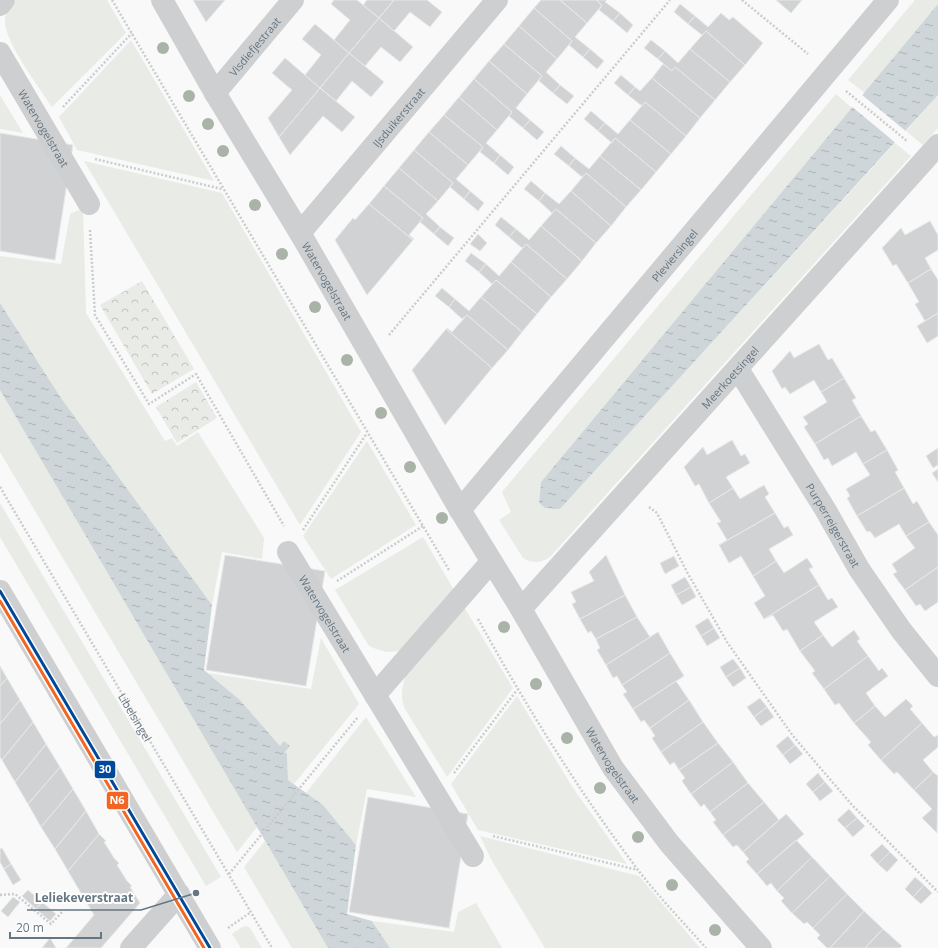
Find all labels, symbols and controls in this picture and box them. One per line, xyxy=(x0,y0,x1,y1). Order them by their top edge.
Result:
street label: Visdiefjestraat xyxy=(225,13,283,79)
street label: IJsduikerstraat xyxy=(369,84,428,150)
street label: Watervogelstraat xyxy=(15,86,73,170)
street label: Pleviersingel xyxy=(648,225,700,284)
street label: Watervogelstraat xyxy=(299,239,356,323)
street label: Meerkoetsingel xyxy=(698,343,762,411)
street label: Purperreigerstraat xyxy=(803,480,864,570)
street label: Watervogelstraat xyxy=(296,572,355,655)
street label: Libelsingel xyxy=(116,690,156,744)
street label: Watervogelstraat xyxy=(583,724,644,806)
line badge: 30 xyxy=(94,760,116,779)
text: 30 xyxy=(99,761,111,776)
line badge: N6 xyxy=(106,791,129,810)
text: N6 xyxy=(109,792,125,807)
callout: Leliekeverstraat xyxy=(27,886,141,910)
text: Leliekeverstraat xyxy=(35,889,133,906)
scale bar xyxy=(10,914,101,940)
text: 20 m xyxy=(16,919,44,936)

